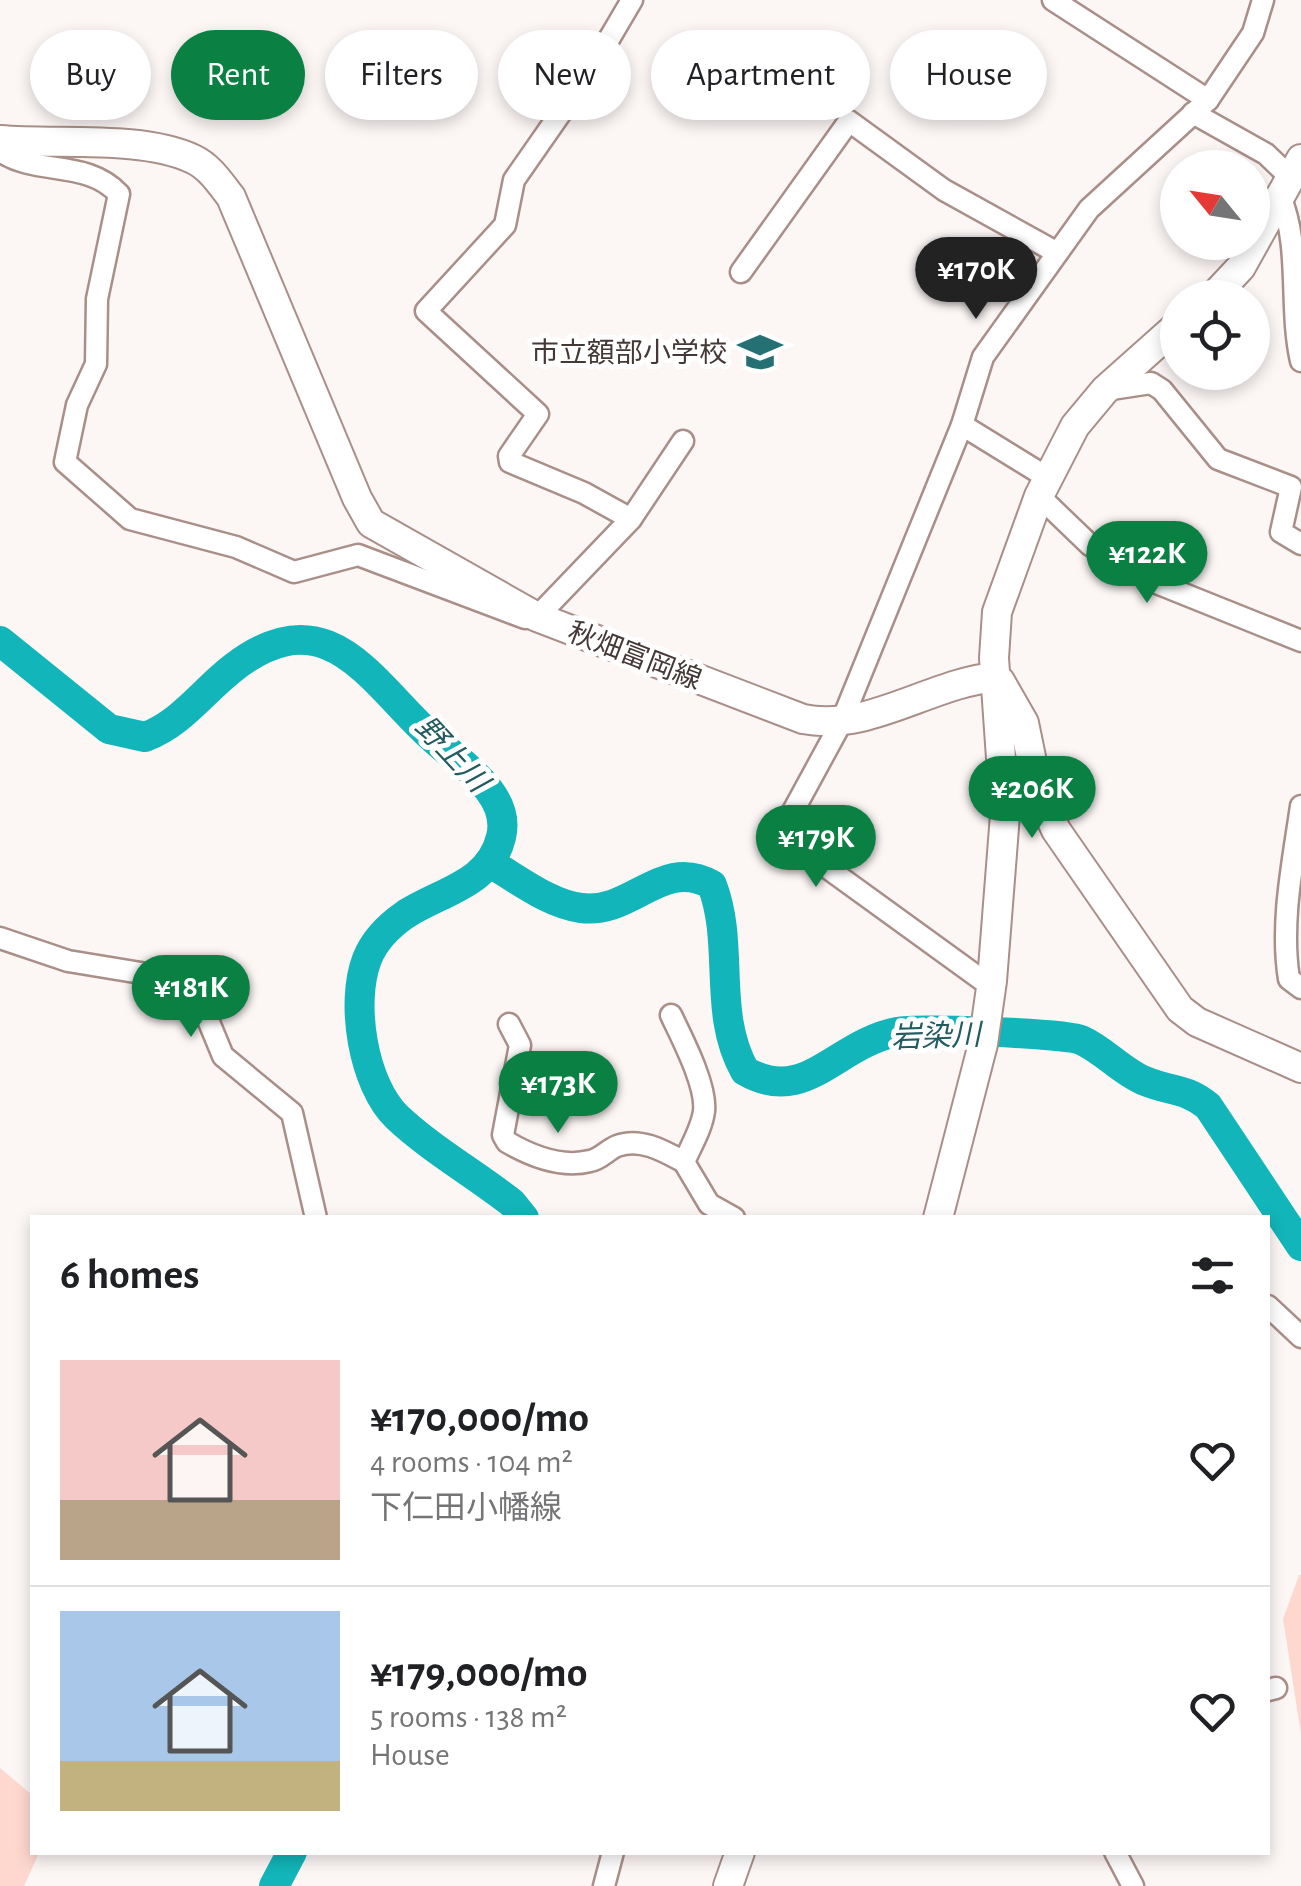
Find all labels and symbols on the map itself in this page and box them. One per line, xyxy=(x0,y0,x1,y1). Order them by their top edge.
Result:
north arrow xyxy=(1160,150,1270,260)
pin: ¥170K xyxy=(906,237,1046,322)
school or university icon: 市立額部小学校 xyxy=(736,328,784,376)
place label: 市立額部小学校 xyxy=(531,338,727,368)
pin: ¥122K xyxy=(1077,521,1217,606)
street label: 秋畑富岡線 xyxy=(564,617,705,695)
water label: 野上川 xyxy=(410,711,496,800)
pin: ¥206K xyxy=(962,756,1102,841)
pin: ¥179K xyxy=(746,805,886,890)
pin: ¥181K xyxy=(121,955,261,1040)
water label: 岩染川 xyxy=(890,1018,985,1054)
pin: ¥173K xyxy=(488,1051,628,1136)

